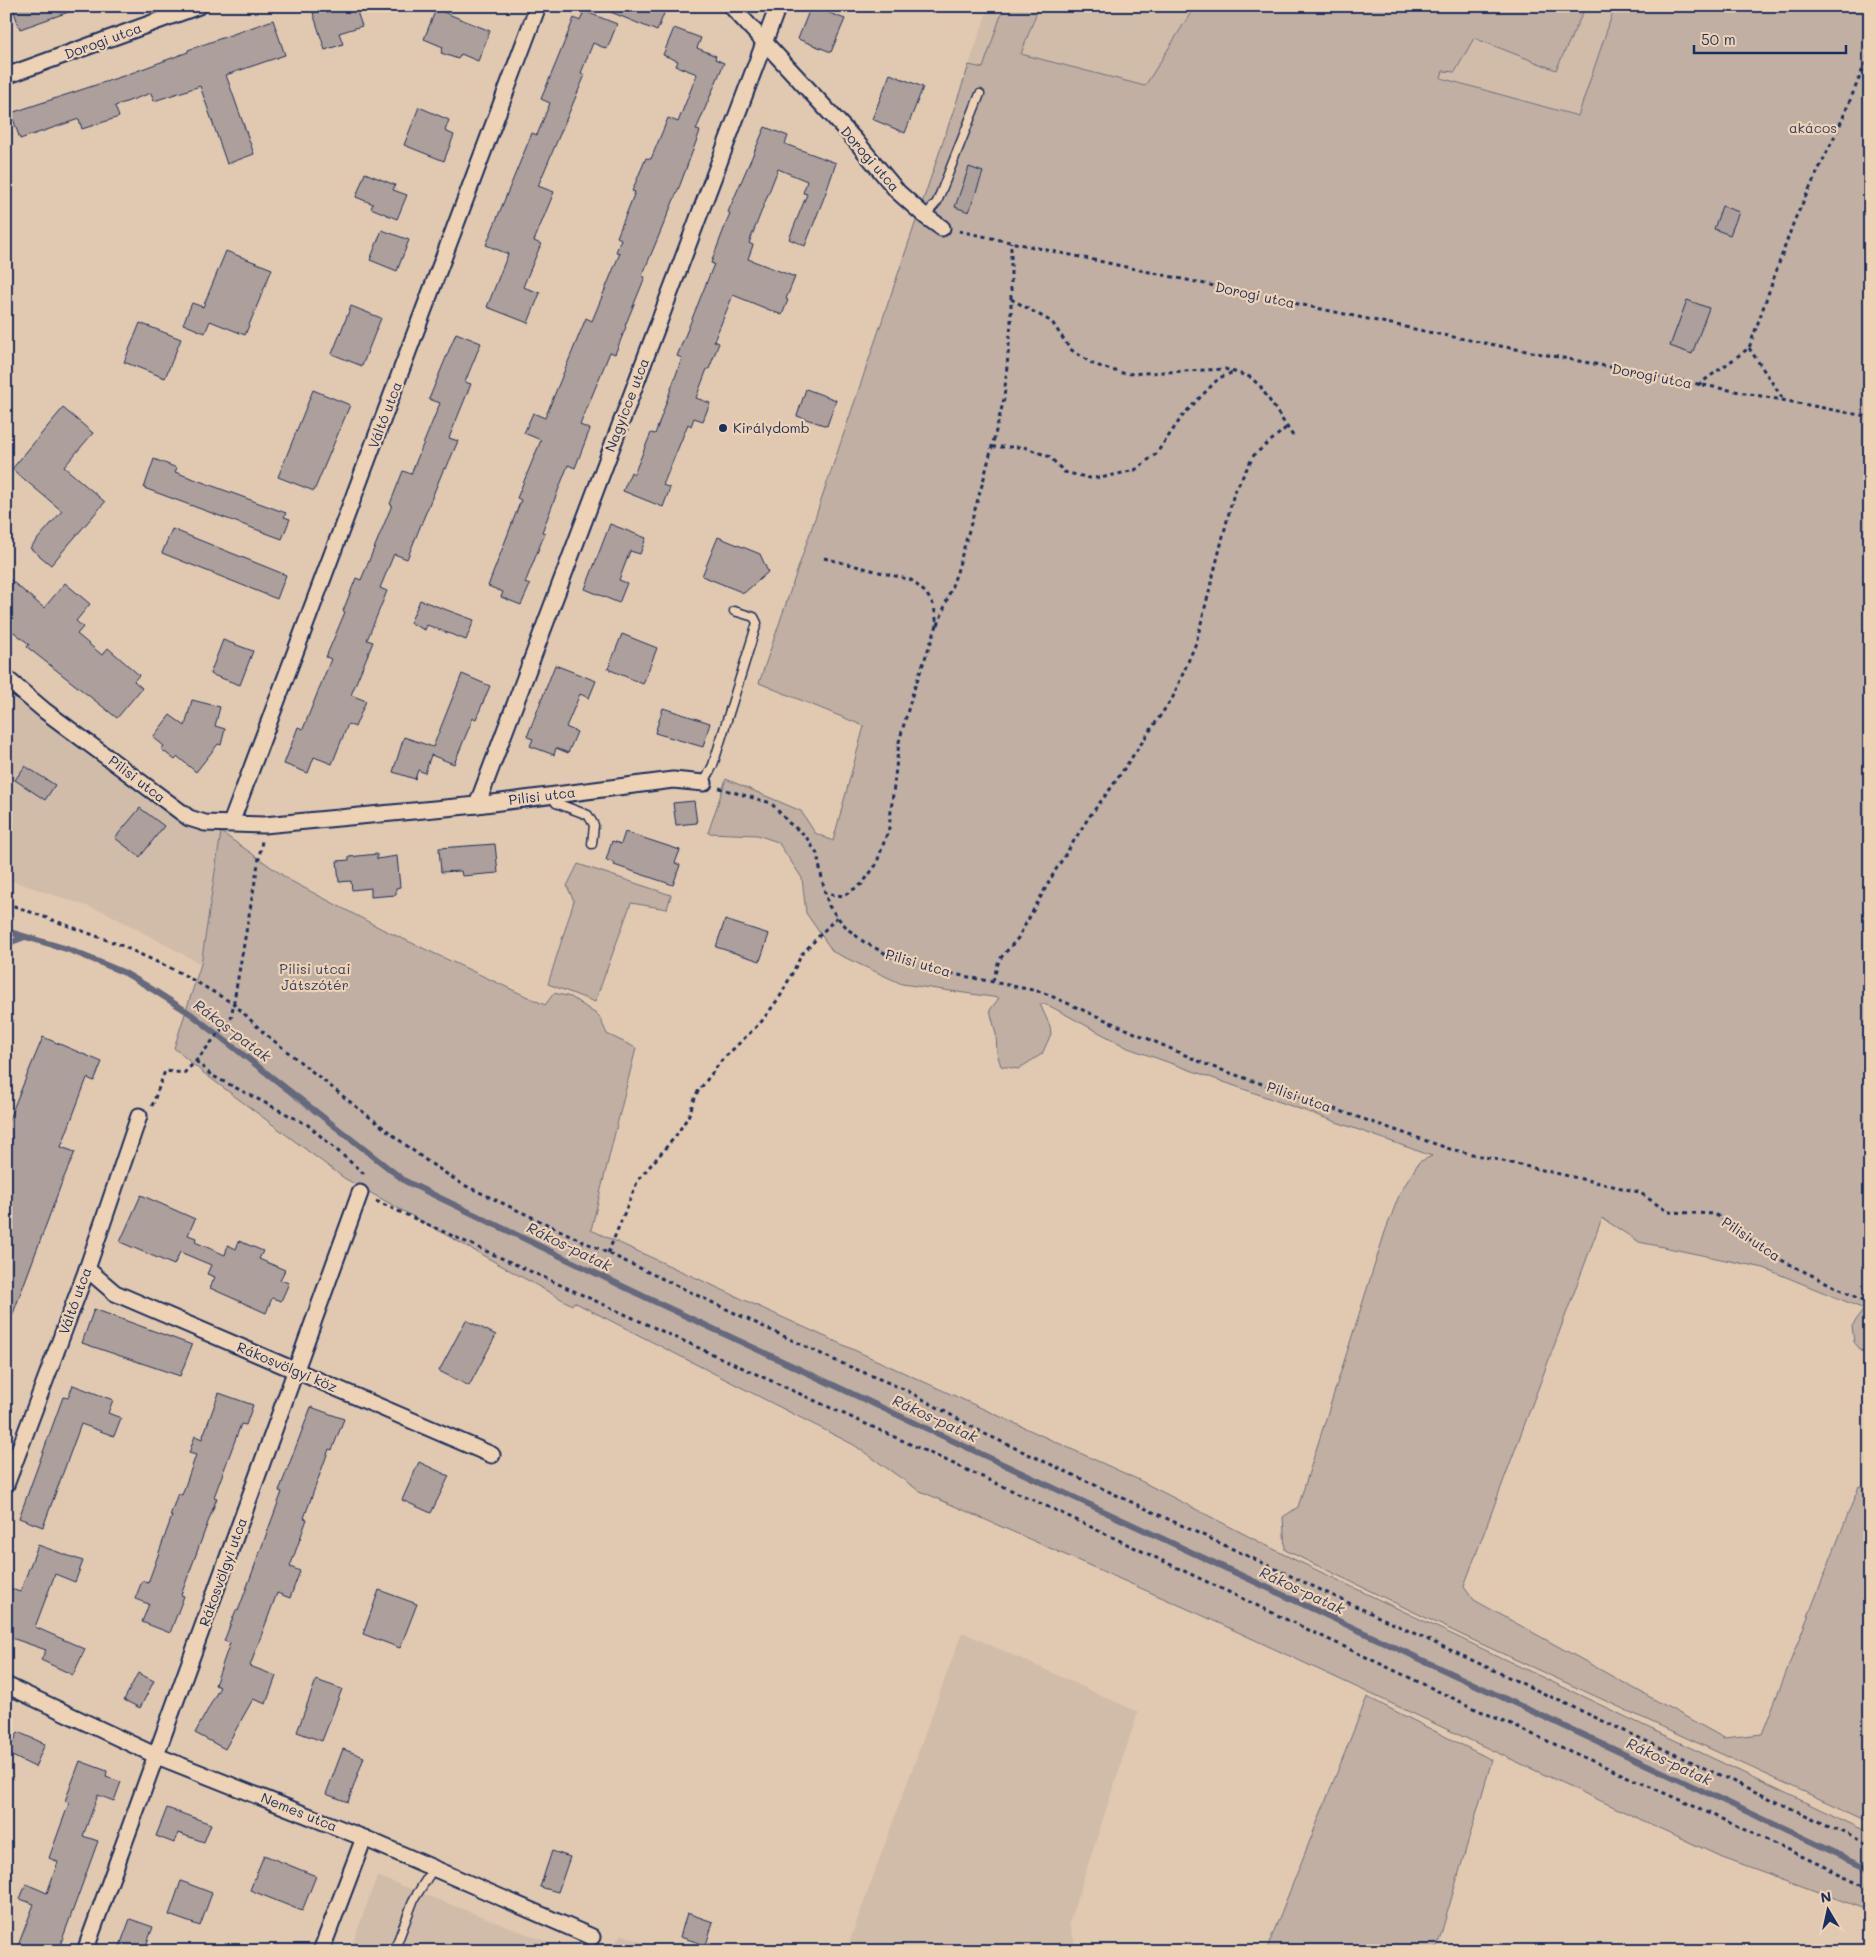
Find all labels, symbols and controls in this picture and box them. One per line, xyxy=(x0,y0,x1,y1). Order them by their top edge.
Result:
street label: Dorogi utca xyxy=(62,18,144,63)
scale bar xyxy=(1694,22,1846,54)
text: 50 m xyxy=(1701,29,1736,49)
park label: akácos xyxy=(1789,118,1837,137)
street label: Dorogi utca xyxy=(837,122,904,195)
street label: Dorogi utca xyxy=(1214,277,1297,312)
street label: Nagyicce utca xyxy=(600,355,653,455)
street label: Dorogi utca xyxy=(1611,358,1694,393)
street label: Váltó utca xyxy=(363,379,406,451)
place label: Királydomb xyxy=(733,418,810,437)
marker: Királydomb xyxy=(717,422,729,434)
street label: Pilisi utca xyxy=(105,751,170,806)
street label: Pilisi utca xyxy=(508,782,576,809)
street label: Pilisi utca xyxy=(883,944,953,981)
park label: Pilisi utcai Játszótér xyxy=(279,959,351,994)
water label: Rákos-patak xyxy=(190,995,276,1066)
street label: Pilisi utca xyxy=(1264,1077,1334,1116)
street label: Pilisi utca xyxy=(1718,1212,1784,1265)
water label: Rákos-patak xyxy=(524,1217,616,1276)
street label: Váltó utca xyxy=(54,1265,95,1337)
street label: Rákosvölgyi köz xyxy=(234,1337,340,1396)
water label: Rákos-patak xyxy=(890,1390,982,1447)
street label: Rákosvölgyi utca xyxy=(194,1515,251,1629)
water label: Rákos-patak xyxy=(1257,1562,1349,1619)
water label: Rákos-patak xyxy=(1624,1733,1716,1790)
street label: Nemes utca xyxy=(258,1788,340,1835)
north arrow xyxy=(1804,1884,1854,1934)
text: N xyxy=(1819,1886,1833,1907)

